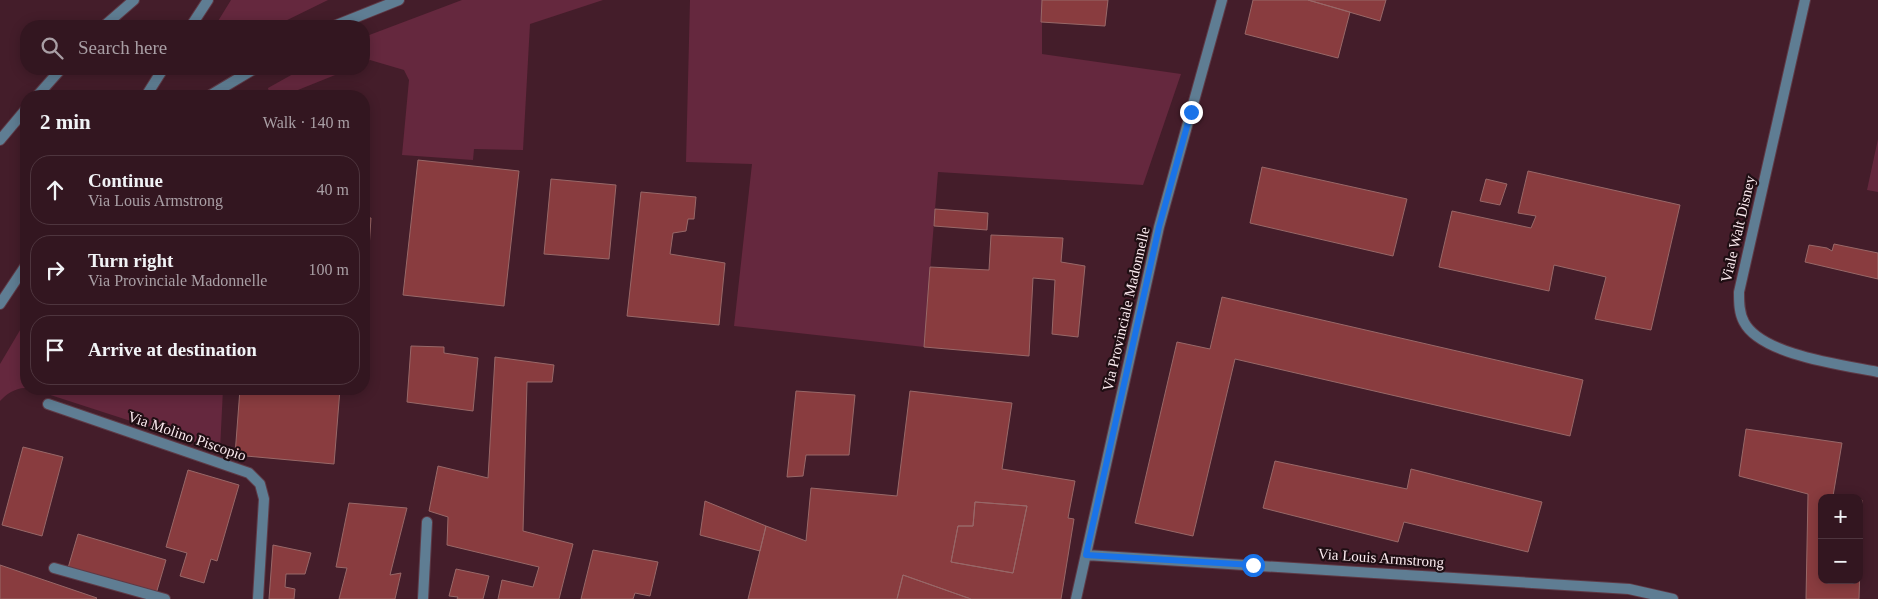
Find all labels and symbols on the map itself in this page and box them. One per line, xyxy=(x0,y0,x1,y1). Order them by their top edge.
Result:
route end xyxy=(1180,101,1203,124)
street label: Viale Walt Disney xyxy=(1718,173,1758,284)
street label: Via Provinciale Madonnelle xyxy=(1099,225,1153,393)
street label: Via Molino Piscopio xyxy=(126,408,248,464)
street label: Via Louis Armstrong xyxy=(1317,546,1445,570)
route start xyxy=(1242,554,1265,577)

